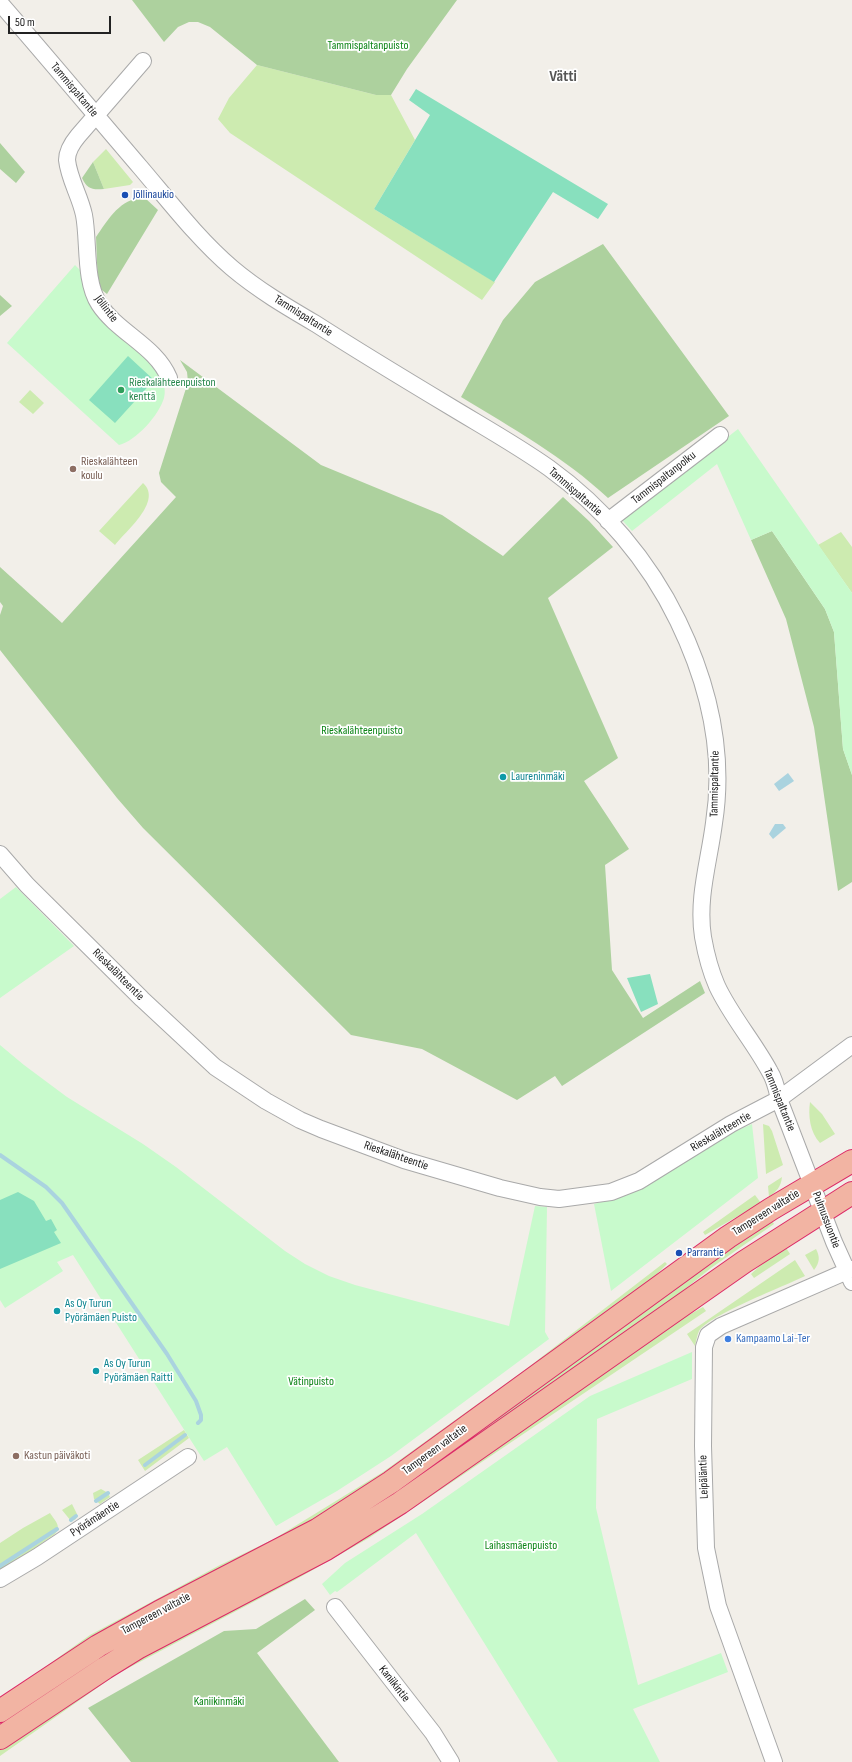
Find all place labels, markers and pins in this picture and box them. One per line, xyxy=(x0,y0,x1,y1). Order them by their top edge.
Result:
place label: Jöllinaukio xyxy=(133,188,174,202)
marker: Jöllinaukio xyxy=(120,190,130,200)
place label: Rieskalähteenpuiston kenttä xyxy=(129,376,216,404)
marker: Rieskalähteenpuiston kenttä xyxy=(116,385,126,395)
place label: Rieskalähteen koulu xyxy=(81,455,138,483)
marker: Rieskalähteen koulu xyxy=(68,464,78,474)
place label: Laureninmäki xyxy=(511,770,565,784)
marker: Laureninmäki xyxy=(498,772,508,782)
place label: Parrantie xyxy=(687,1246,724,1260)
marker: Parrantie xyxy=(674,1248,684,1258)
place label: As Oy Turun Pyörämäen Puisto xyxy=(65,1297,137,1325)
marker: As Oy Turun Pyörämäen Puisto xyxy=(52,1306,62,1316)
place label: Kampaamo Lai-Ter xyxy=(736,1332,810,1346)
marker: Kampaamo Lai-Ter xyxy=(723,1334,733,1344)
place label: As Oy Turun Pyörämäen Raitti xyxy=(104,1357,173,1385)
marker: As Oy Turun Pyörämäen Raitti xyxy=(91,1366,101,1376)
place label: Kastun päiväkoti xyxy=(24,1449,90,1463)
marker: Kastun päiväkoti xyxy=(11,1451,21,1461)

